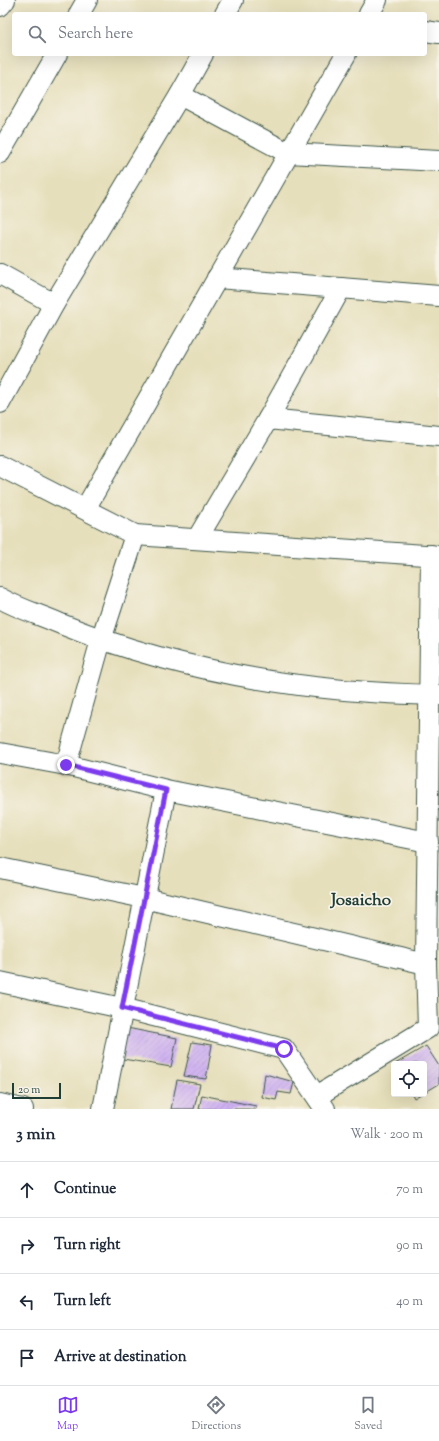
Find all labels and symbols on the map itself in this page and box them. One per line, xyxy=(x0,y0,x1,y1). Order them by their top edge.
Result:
route end xyxy=(57,756,75,774)
district label: Josaicho xyxy=(329,889,391,913)
route start xyxy=(275,1040,293,1058)
scale bar xyxy=(12,1081,61,1100)

